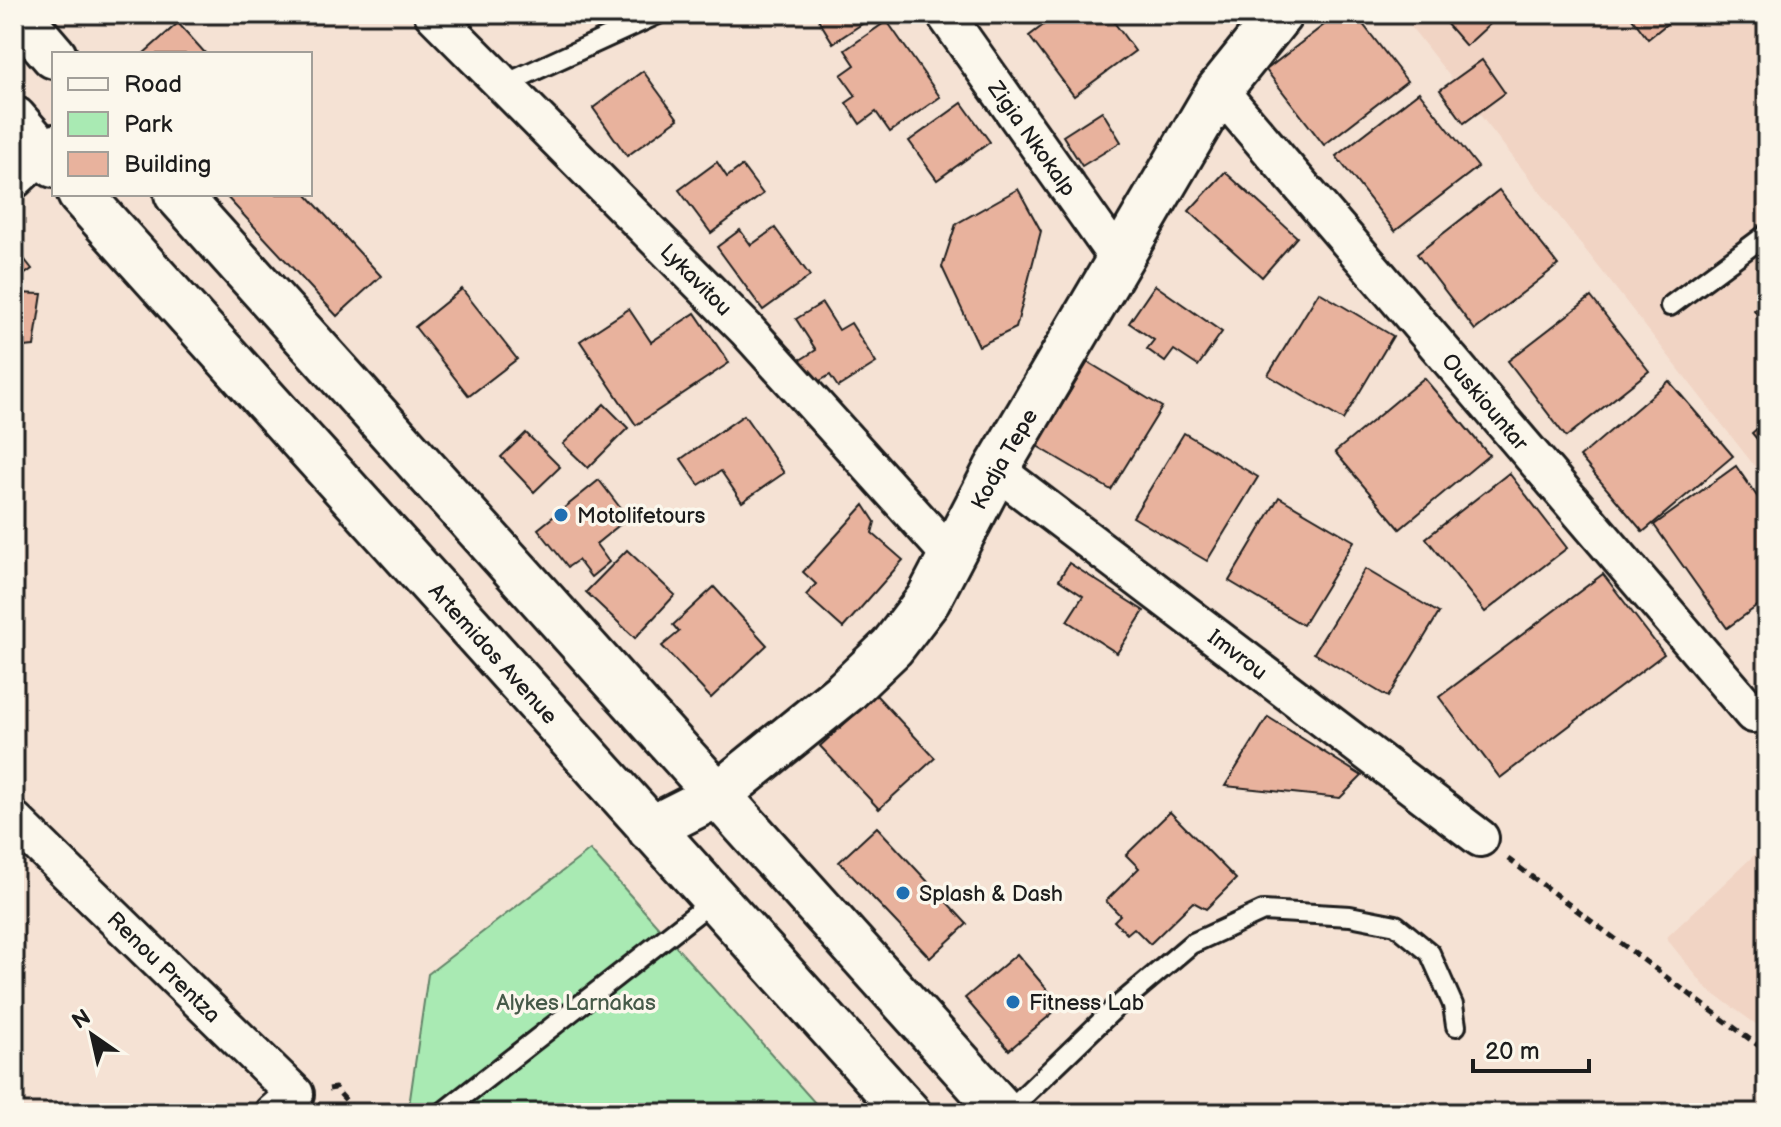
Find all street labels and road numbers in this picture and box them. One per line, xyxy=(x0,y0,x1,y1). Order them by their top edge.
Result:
street label: Zigia Nkokalp xyxy=(981,75,1081,202)
street label: Lykavitou xyxy=(654,239,737,322)
street label: Ouskiountar xyxy=(1435,348,1534,457)
street label: Kodja Tepe xyxy=(966,404,1044,515)
street label: Artemidos Avenue xyxy=(422,578,563,730)
street label: Imvrou xyxy=(1202,624,1272,686)
street label: Renou Prentza xyxy=(101,906,226,1029)

